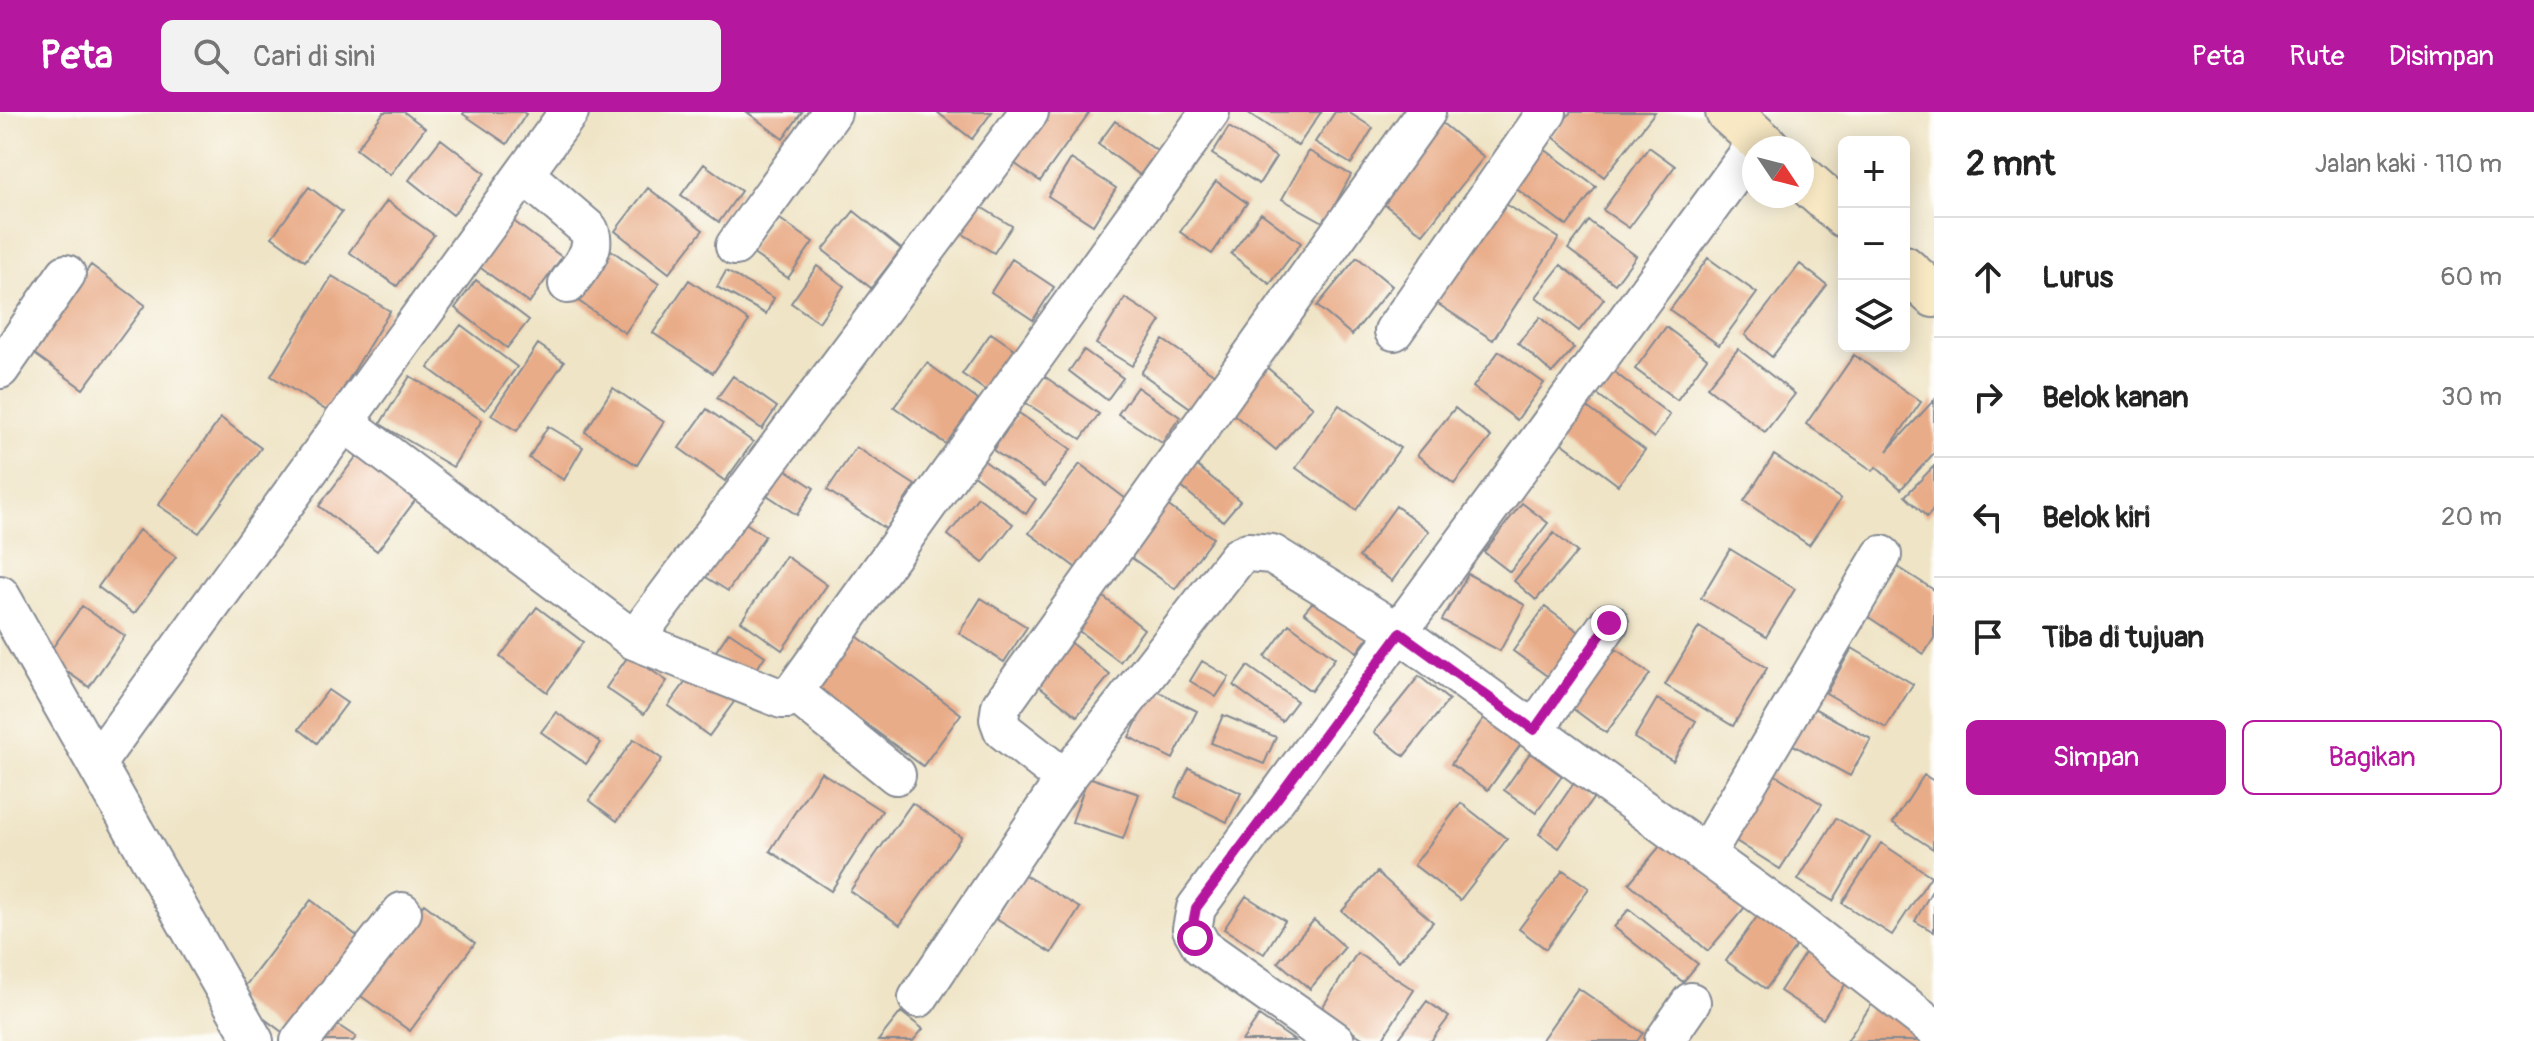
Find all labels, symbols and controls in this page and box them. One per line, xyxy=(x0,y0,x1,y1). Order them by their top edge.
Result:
search box xyxy=(161,20,721,92)
text: Peta xyxy=(40,32,113,80)
icon: search xyxy=(189,34,233,78)
text: Cari di sini xyxy=(253,38,375,75)
text: Peta xyxy=(2192,39,2245,74)
text: Rute xyxy=(2289,39,2345,74)
text: Disimpan xyxy=(2389,39,2494,74)
north arrow xyxy=(1742,136,1814,208)
map controls xyxy=(1838,136,1910,352)
button: + xyxy=(1838,136,1910,208)
text: 2 mnt xyxy=(1966,143,2055,186)
text: Jalan kaki · 110 m xyxy=(2315,148,2502,180)
button: − xyxy=(1838,208,1910,280)
icon: ahead xyxy=(1966,255,2010,299)
text: Lurus xyxy=(2042,259,2113,296)
text: 60 m xyxy=(2440,261,2502,293)
button: layers xyxy=(1838,280,1910,352)
icon: right xyxy=(1966,375,2010,419)
text: Belok kanan xyxy=(2042,379,2189,416)
text: 30 m xyxy=(2441,381,2502,413)
icon: left xyxy=(1966,495,2010,539)
text: Belok kiri xyxy=(2042,499,2150,536)
text: 20 m xyxy=(2441,501,2502,533)
route end xyxy=(1591,605,1627,641)
icon: arrive xyxy=(1966,615,2010,659)
text: Tiba di tujuan xyxy=(2042,619,2204,656)
button: Simpan xyxy=(1966,720,2226,795)
button: Bagikan xyxy=(2242,720,2502,795)
route start xyxy=(1177,920,1213,956)

